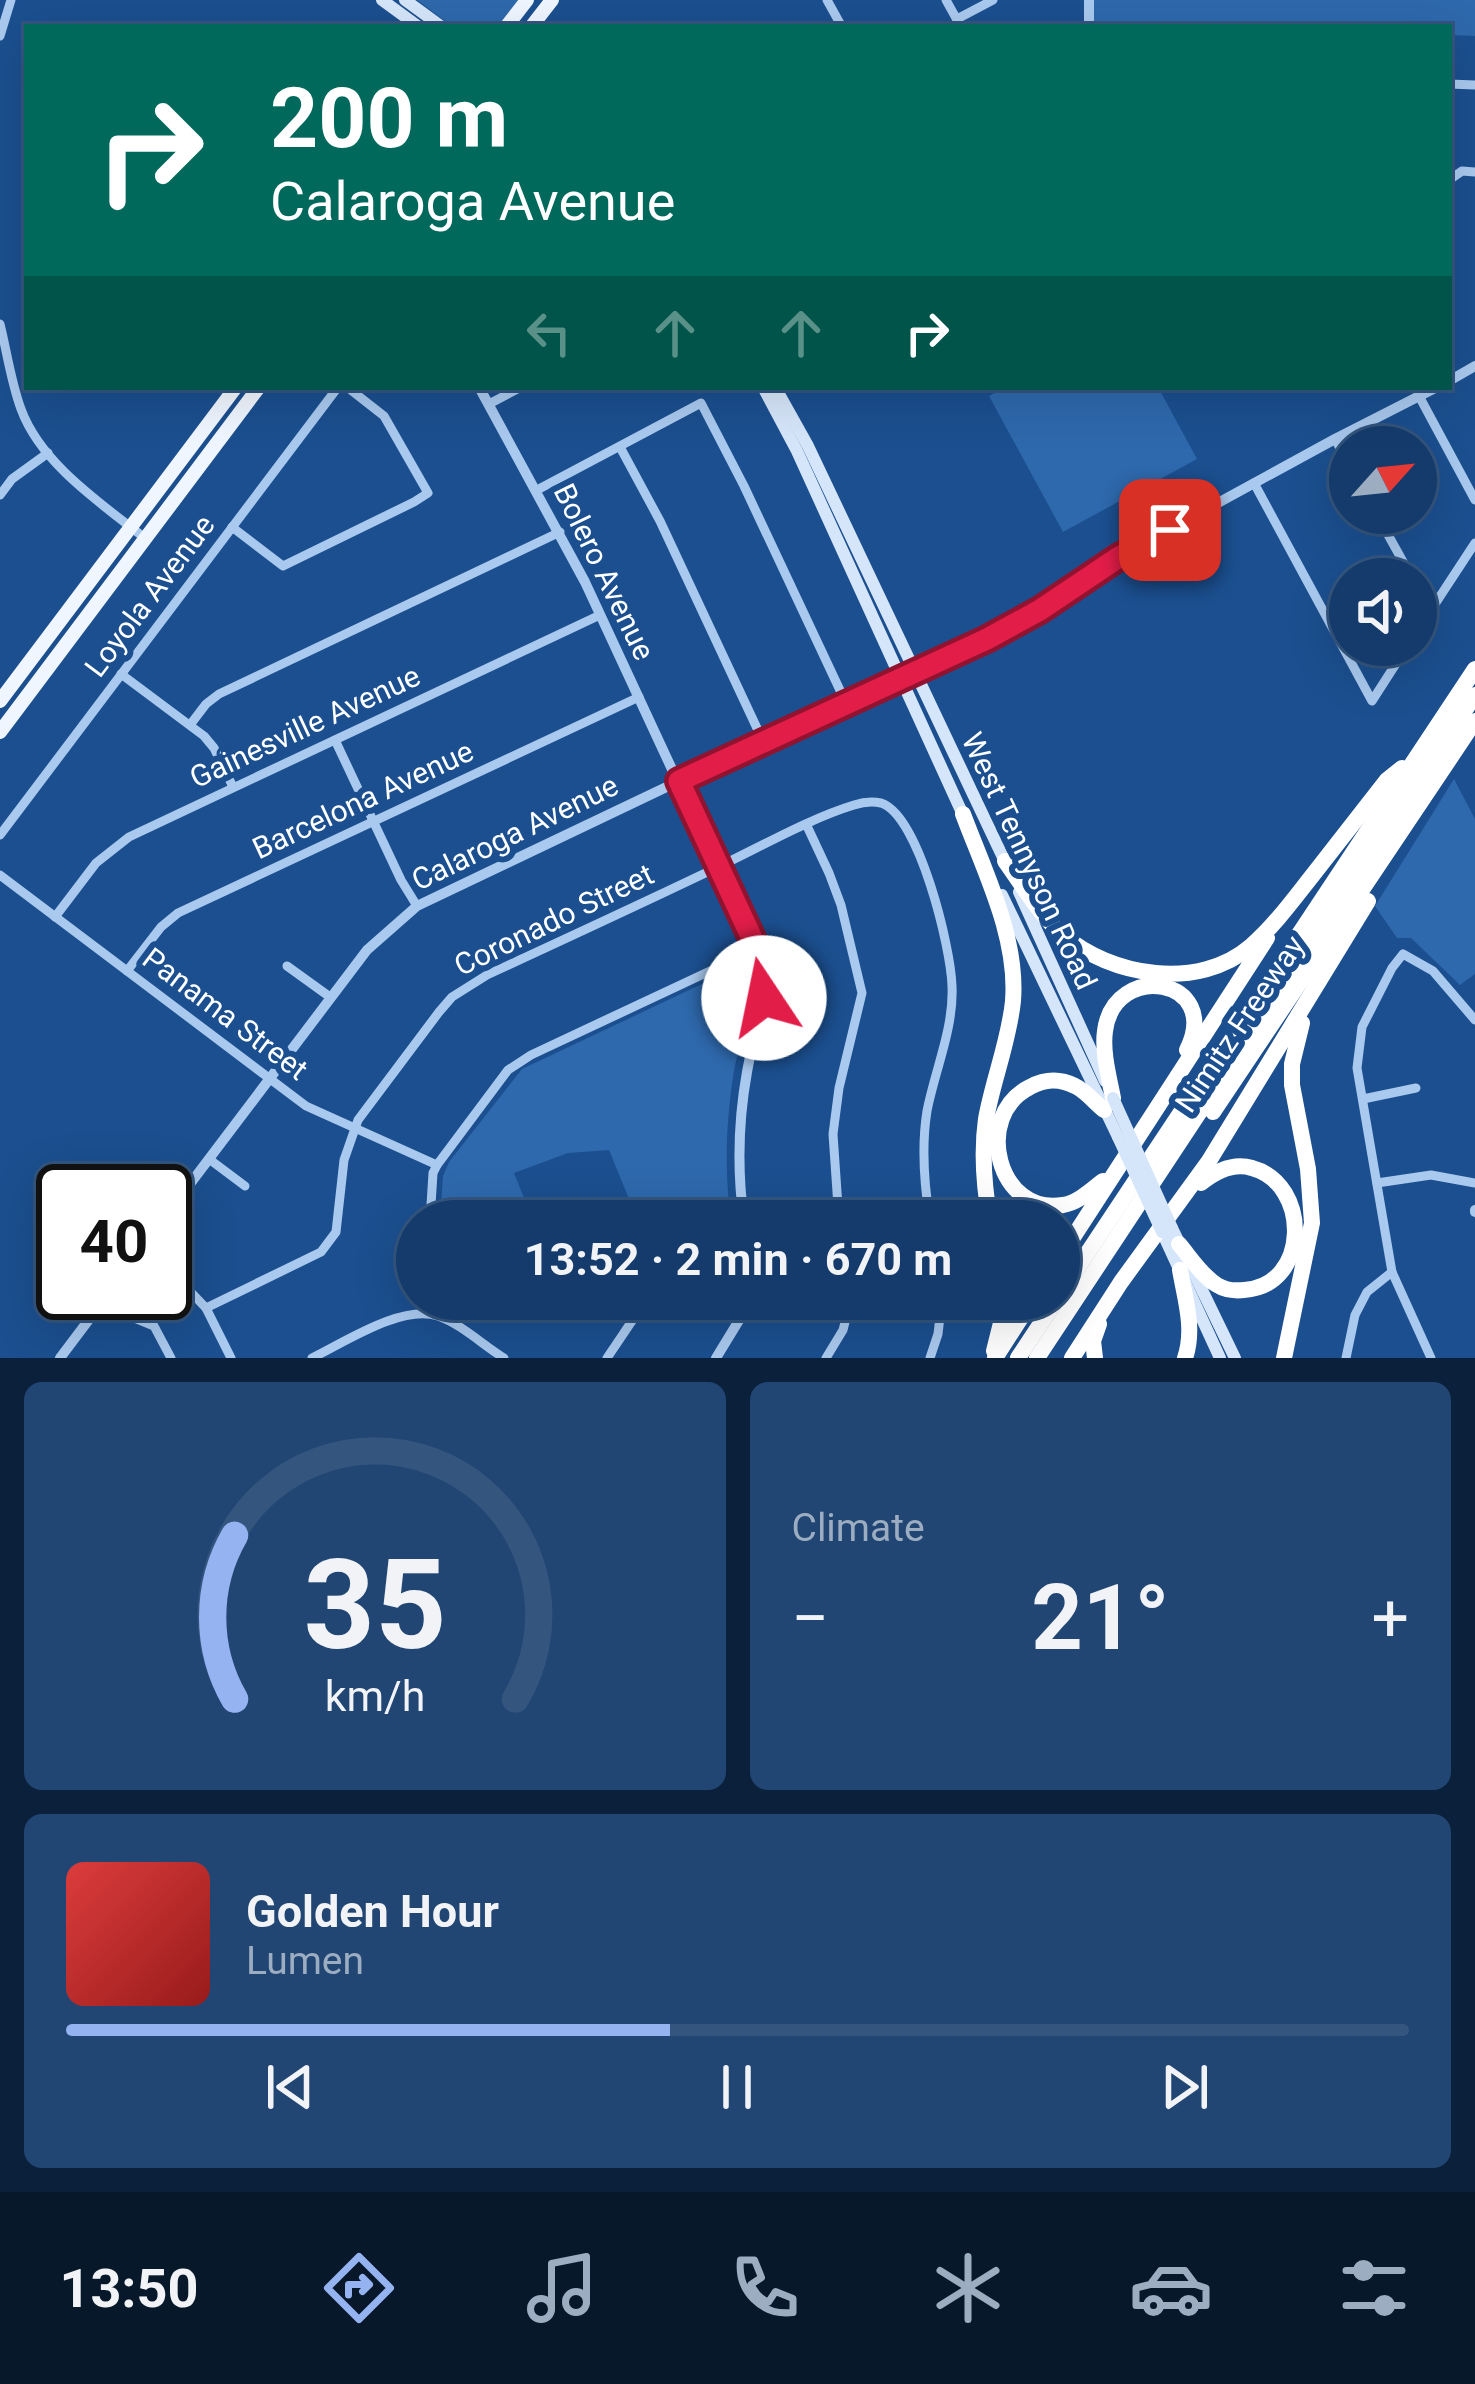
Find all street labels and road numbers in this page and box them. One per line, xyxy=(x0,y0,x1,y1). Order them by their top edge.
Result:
street label: Bolero Avenue xyxy=(547,478,662,666)
street label: Loyola Avenue xyxy=(77,508,222,683)
street label: Gainesville Avenue xyxy=(184,658,425,795)
street label: West Tennyson Road xyxy=(955,727,1104,995)
street label: Barcelona Avenue xyxy=(247,733,479,866)
street label: Calaroga Avenue xyxy=(406,767,624,898)
street label: Coronado Street xyxy=(449,856,659,983)
street label: Nimitz Freeway xyxy=(1168,929,1311,1119)
street label: Panama Street xyxy=(136,940,315,1087)

